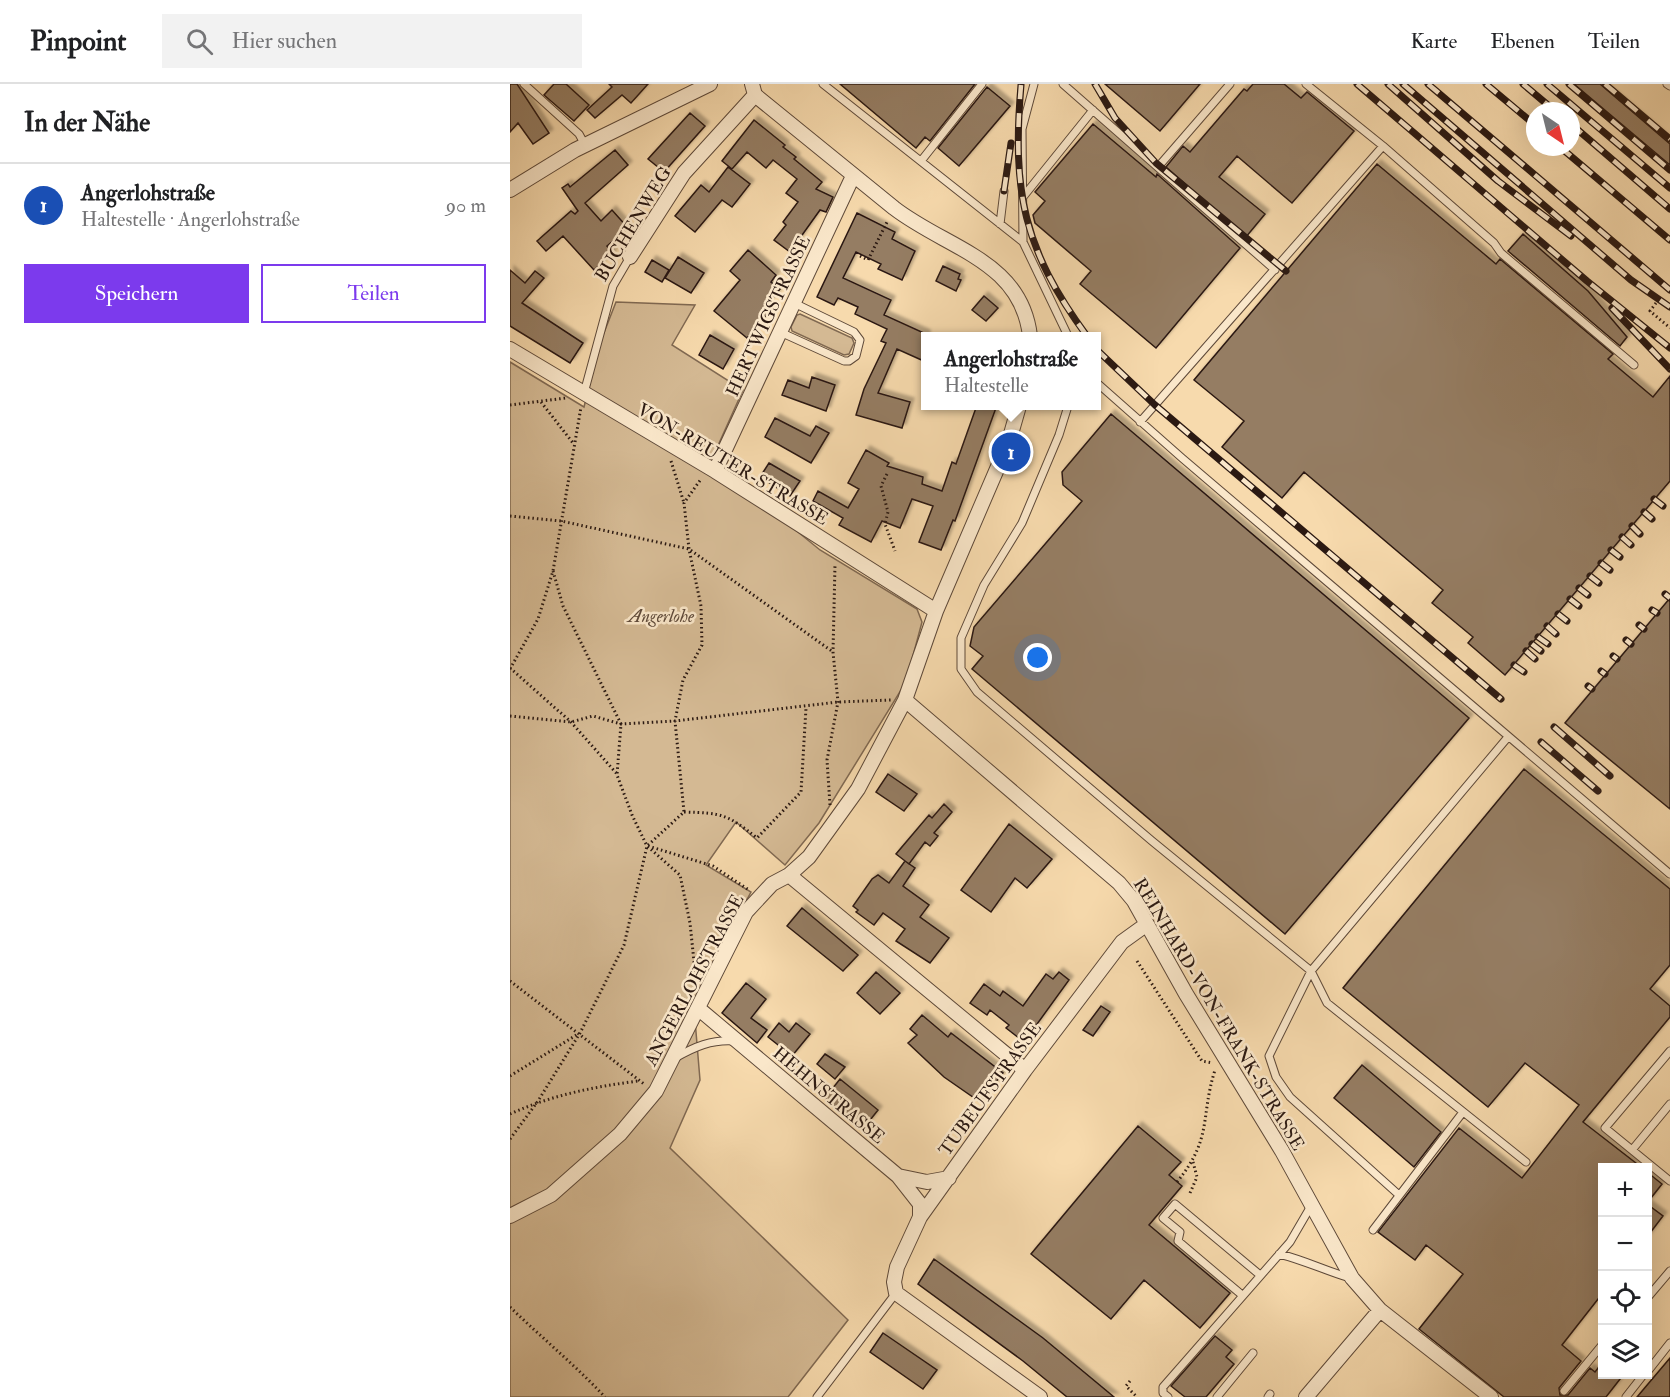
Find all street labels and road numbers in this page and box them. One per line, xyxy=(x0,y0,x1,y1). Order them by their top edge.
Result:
street label: BUCHENWEG xyxy=(590,163,677,286)
street label: HERTWIGSTRASSE xyxy=(721,232,816,400)
street label: VON-REUTER-STRASSE xyxy=(633,398,833,531)
street label: REINHARD-VON-FRANK-STRASSE xyxy=(1128,874,1309,1155)
street label: ANGERLOHSTRASSE xyxy=(639,890,750,1071)
street label: TUBEUFSTRASSE xyxy=(934,1018,1047,1161)
street label: HEHNSTRASSE xyxy=(768,1042,889,1149)

